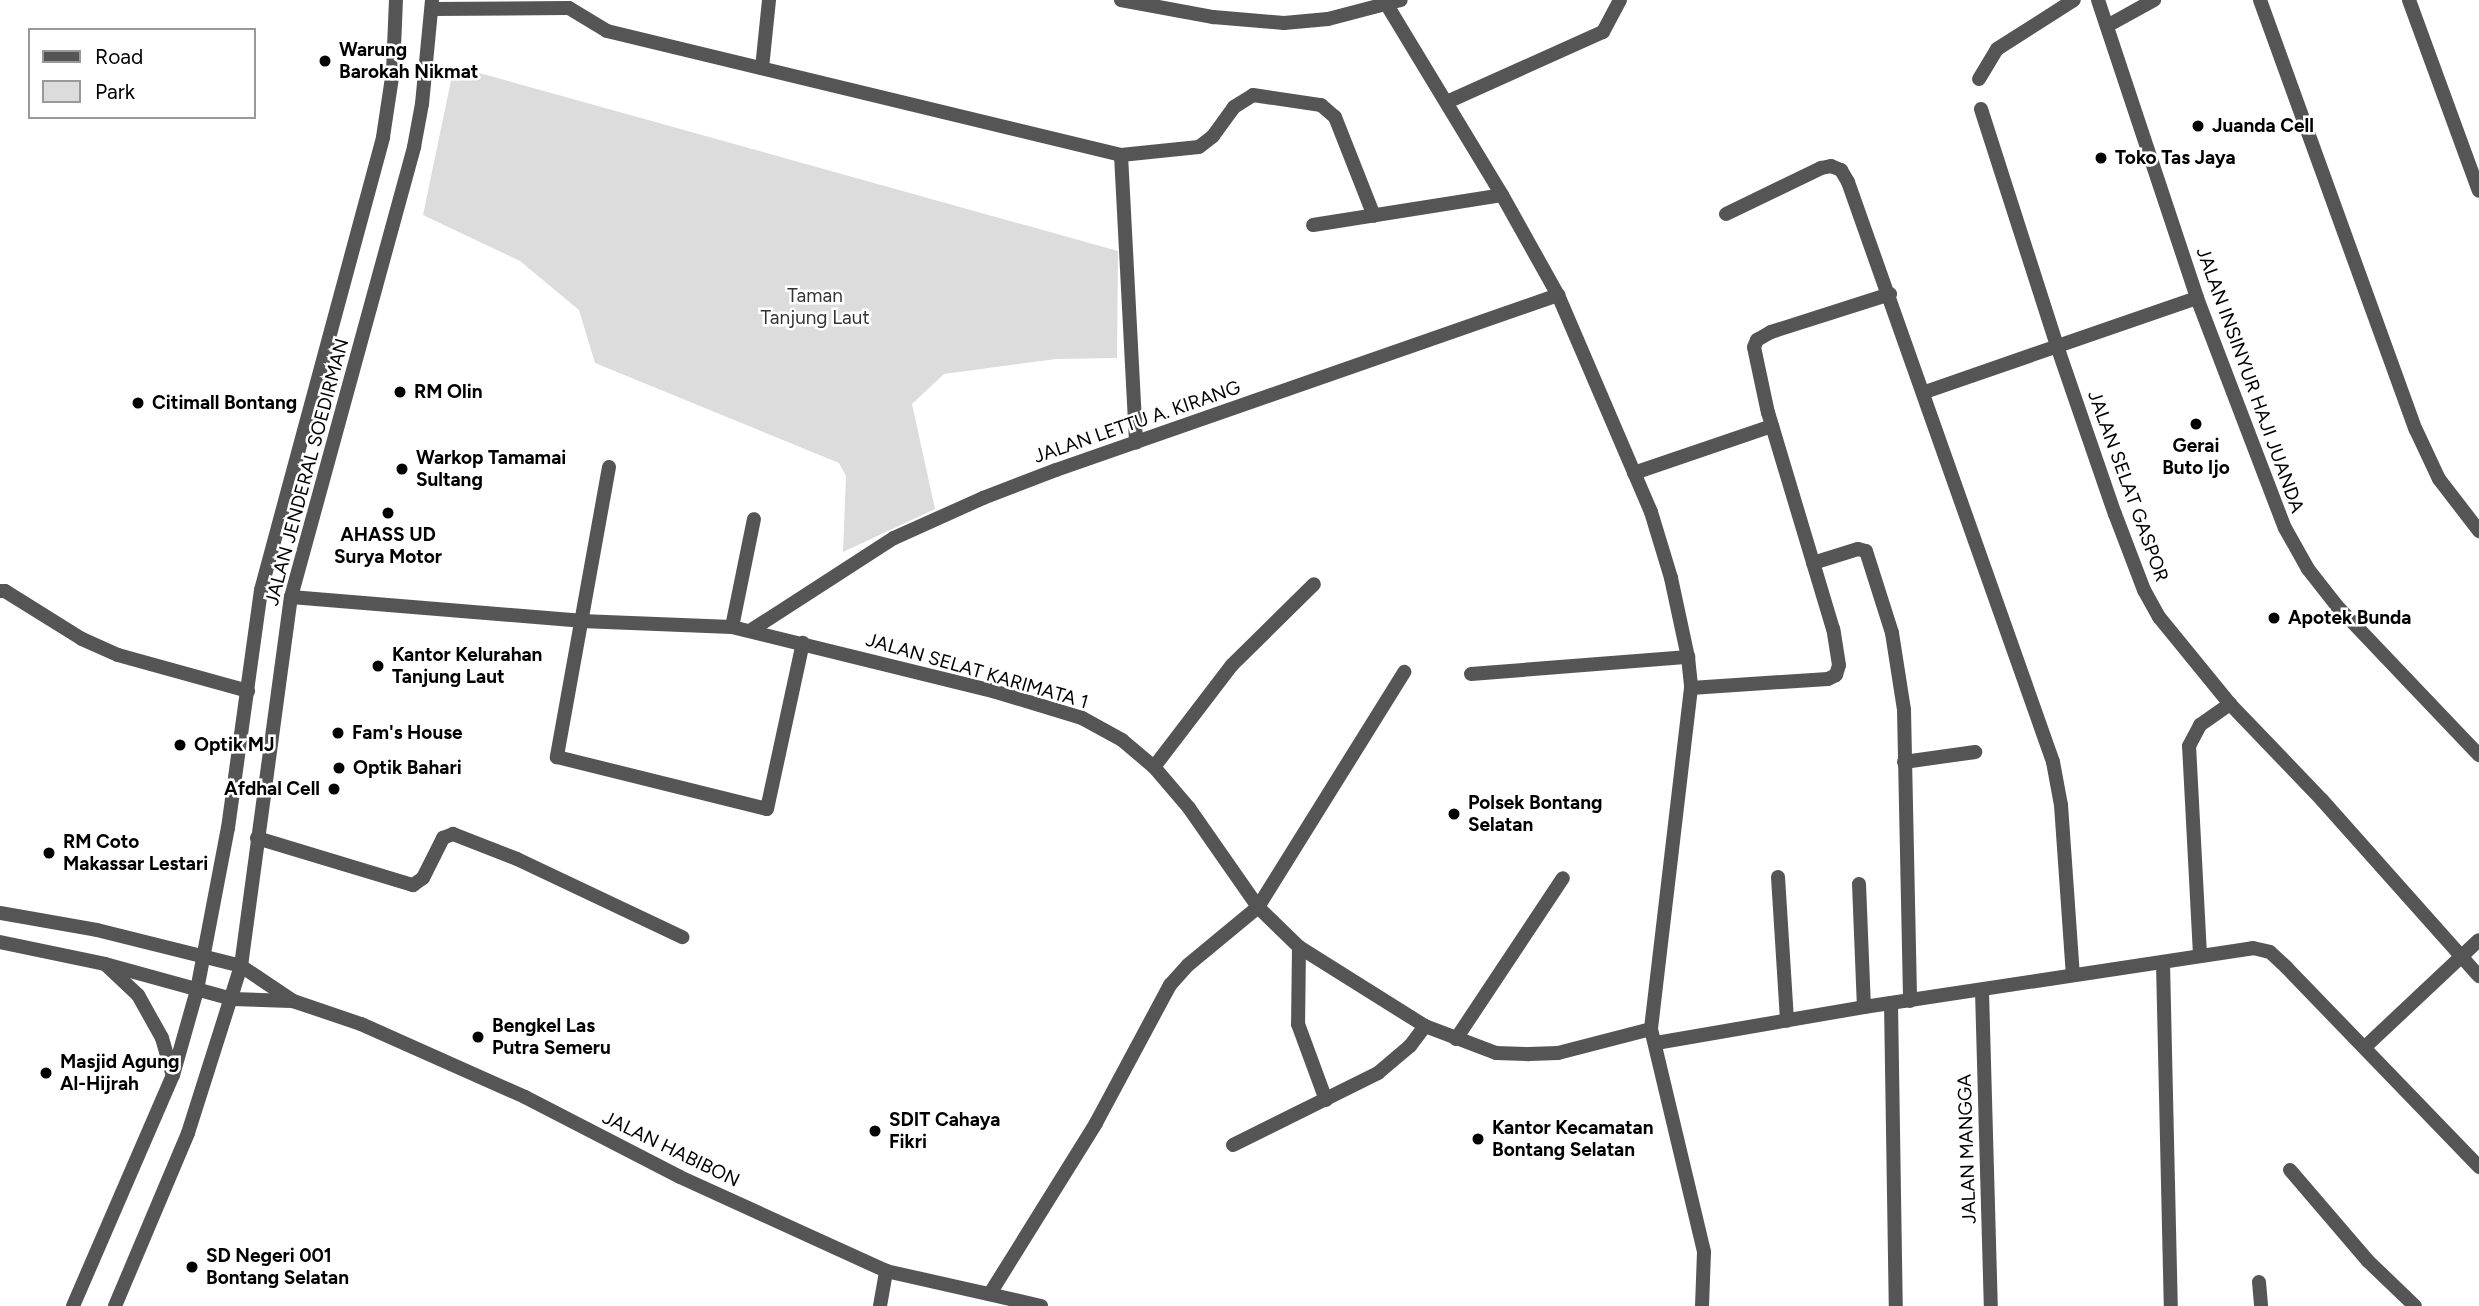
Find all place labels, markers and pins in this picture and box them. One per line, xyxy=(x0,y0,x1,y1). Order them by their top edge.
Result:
place label: Warung Barokah Nikmat xyxy=(339,39,478,83)
marker: Warung Barokah Nikmat xyxy=(317,53,333,69)
place label: Juanda Cell xyxy=(2212,115,2314,137)
marker: Juanda Cell xyxy=(2190,118,2206,134)
place label: Toko Tas Jaya xyxy=(2115,147,2236,169)
marker: Toko Tas Jaya xyxy=(2093,150,2109,166)
place label: RM Olin xyxy=(414,381,482,403)
marker: RM Olin xyxy=(392,384,408,400)
place label: Citimall Bontang xyxy=(152,392,297,414)
marker: Citimall Bontang xyxy=(130,395,146,411)
marker: Gerai Buto Ijo xyxy=(2188,416,2204,432)
place label: Gerai Buto Ijo xyxy=(2162,435,2230,479)
place label: Warkop Tamamai Sultang xyxy=(416,447,566,491)
marker: Warkop Tamamai Sultang xyxy=(394,461,410,477)
marker: AHASS UD Surya Motor xyxy=(380,505,396,521)
place label: AHASS UD Surya Motor xyxy=(334,524,442,568)
place label: Apotek Bunda xyxy=(2288,607,2411,629)
marker: Apotek Bunda xyxy=(2266,610,2282,626)
place label: Kantor Kelurahan Tanjung Laut xyxy=(392,644,542,688)
marker: Kantor Kelurahan Tanjung Laut xyxy=(370,658,386,674)
place label: Fam's House xyxy=(352,722,463,744)
marker: Fam's House xyxy=(330,725,346,741)
place label: Optik MJ xyxy=(194,734,275,756)
marker: Optik MJ xyxy=(172,737,188,753)
place label: Optik Bahari xyxy=(353,757,462,779)
marker: Optik Bahari xyxy=(331,760,347,776)
place label: Afdhal Cell xyxy=(224,778,320,800)
marker: Afdhal Cell xyxy=(326,781,342,797)
place label: Polsek Bontang Selatan xyxy=(1468,792,1602,836)
marker: Polsek Bontang Selatan xyxy=(1446,806,1462,822)
place label: RM Coto Makassar Lestari xyxy=(63,831,208,875)
marker: RM Coto Makassar Lestari xyxy=(41,845,57,861)
place label: Bengkel Las Putra Semeru xyxy=(492,1015,611,1059)
marker: Bengkel Las Putra Semeru xyxy=(470,1029,486,1045)
place label: Masjid Agung Al-Hijrah xyxy=(60,1051,179,1095)
marker: Masjid Agung Al-Hijrah xyxy=(38,1065,54,1081)
place label: SDIT Cahaya Fikri xyxy=(889,1109,1000,1153)
place label: Kantor Kecamatan Bontang Selatan xyxy=(1492,1117,1653,1161)
marker: SDIT Cahaya Fikri xyxy=(867,1123,883,1139)
marker: Kantor Kecamatan Bontang Selatan xyxy=(1470,1131,1486,1147)
place label: SD Negeri 001 Bontang Selatan xyxy=(206,1245,349,1289)
marker: SD Negeri 001 Bontang Selatan xyxy=(184,1259,200,1275)

